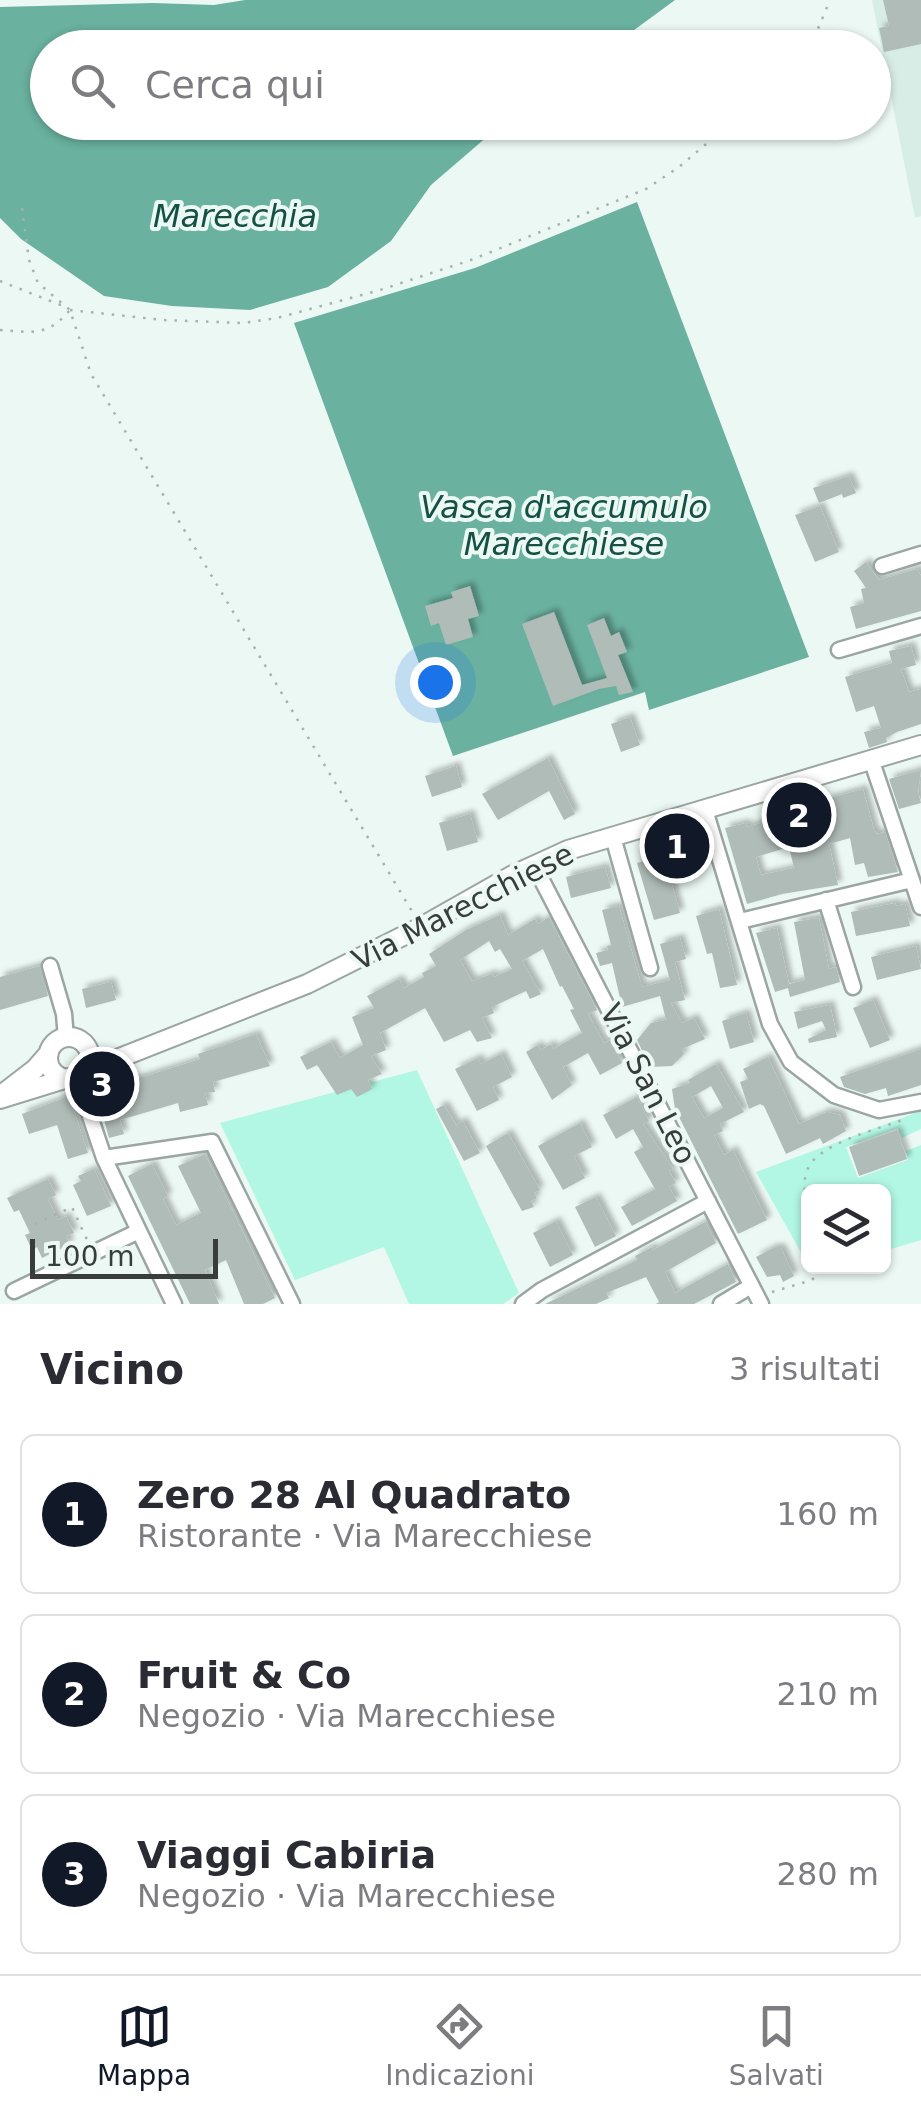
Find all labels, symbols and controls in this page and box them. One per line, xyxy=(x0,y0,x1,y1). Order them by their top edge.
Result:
search box xyxy=(30,30,891,140)
icon: search xyxy=(65,58,120,113)
text: Cerca qui xyxy=(145,63,325,107)
water label: Marecchia xyxy=(153,197,317,235)
water label: Vasca d'accumulo Marecchiese xyxy=(420,488,708,563)
your location xyxy=(410,657,461,708)
pin: 2 xyxy=(766,778,832,852)
pin: 1 xyxy=(644,808,710,884)
street label: Via Marecchiese xyxy=(346,836,579,977)
street label: Via San Leo xyxy=(593,998,704,1170)
pin: 3 xyxy=(70,1046,134,1122)
map controls xyxy=(801,1184,891,1274)
button: layers xyxy=(801,1184,891,1274)
scale bar xyxy=(30,1234,218,1278)
text: 100 m xyxy=(45,1240,135,1273)
text: Vicino xyxy=(40,1345,184,1394)
text: 3 risultati xyxy=(729,1350,881,1388)
text: Zero 28 Al Quadrato xyxy=(137,1473,571,1517)
text: 1 xyxy=(63,1495,86,1533)
text: 160 m xyxy=(777,1495,879,1533)
text: Ristorante · Via Marecchiese xyxy=(137,1517,592,1555)
text: Fruit & Co xyxy=(137,1653,351,1697)
text: 2 xyxy=(63,1675,86,1713)
text: 210 m xyxy=(777,1675,879,1713)
text: Negozio · Via Marecchiese xyxy=(137,1697,556,1735)
text: Viaggi Cabiria xyxy=(137,1833,436,1877)
text: 3 xyxy=(63,1855,86,1893)
text: 280 m xyxy=(777,1855,879,1893)
text: Negozio · Via Marecchiese xyxy=(137,1877,556,1915)
tab: Mappa xyxy=(97,1999,191,2092)
tab: Indicazioni xyxy=(385,1999,535,2092)
tab: Salvati xyxy=(729,1999,824,2092)

